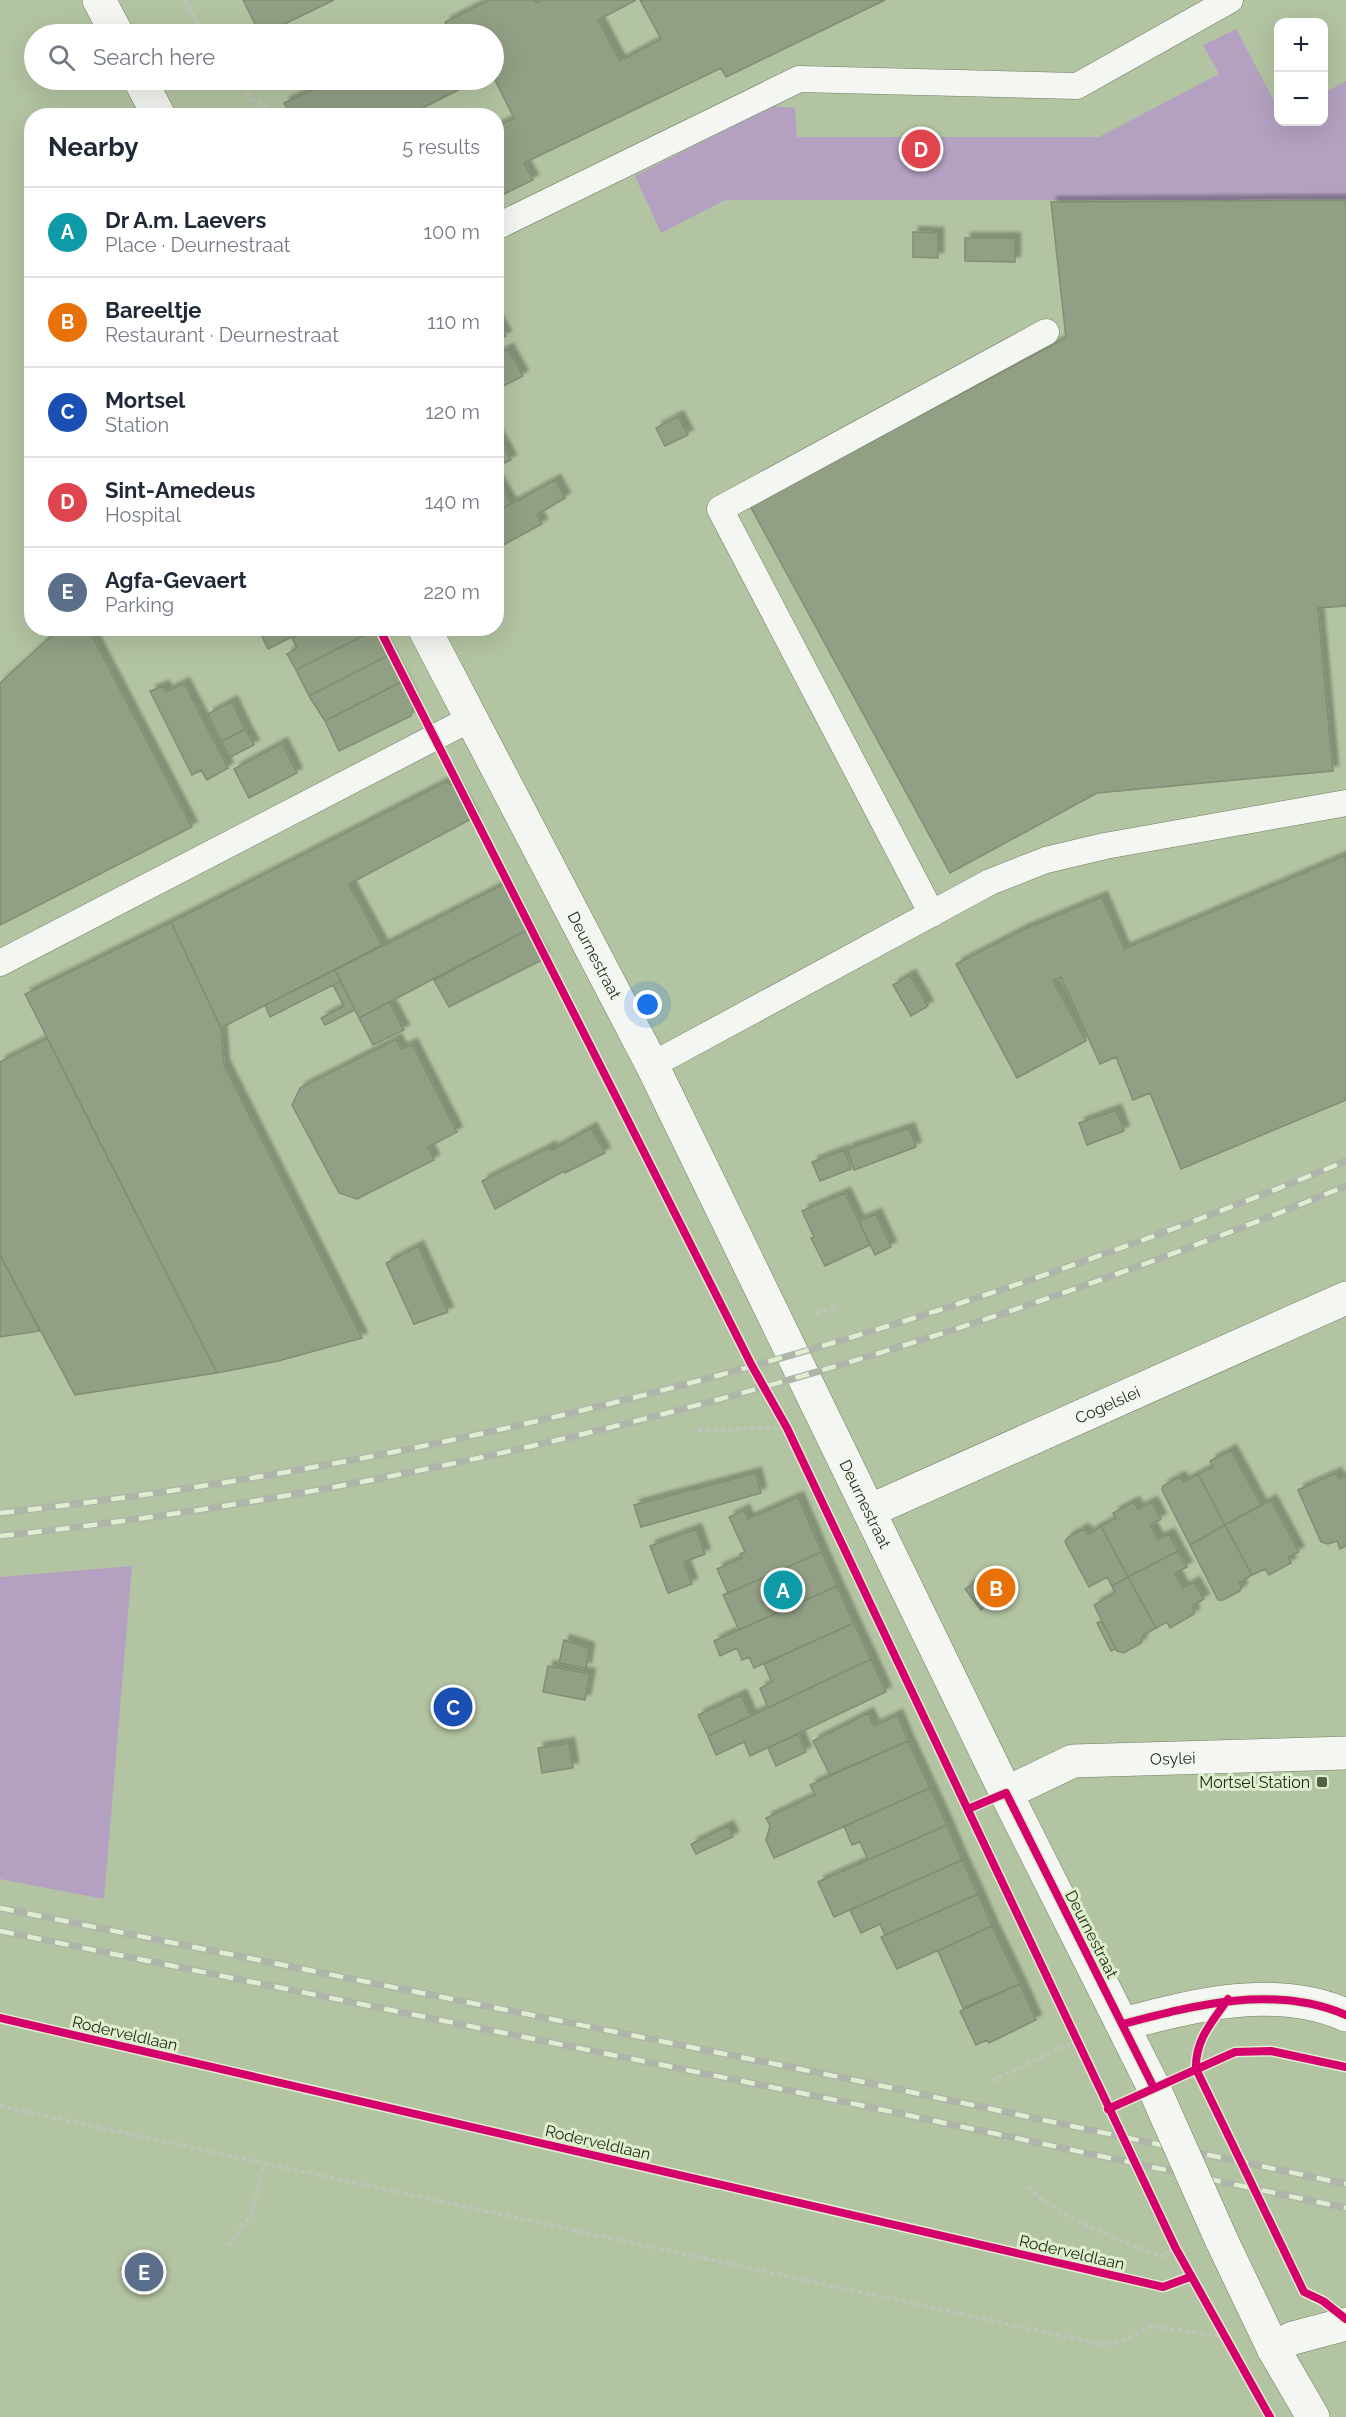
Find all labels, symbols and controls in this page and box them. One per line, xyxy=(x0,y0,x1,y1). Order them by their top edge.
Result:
map controls xyxy=(1274,18,1328,126)
button: + xyxy=(1274,18,1328,72)
search box xyxy=(24,24,504,90)
icon: search xyxy=(45,41,78,74)
text: Search here xyxy=(93,44,215,70)
button: − xyxy=(1274,72,1328,126)
pin: D xyxy=(902,126,940,172)
text: Nearby xyxy=(48,132,138,162)
text: 5 results xyxy=(402,135,480,159)
text: Dr A.m. Laevers xyxy=(105,207,266,233)
text: A xyxy=(61,220,74,244)
text: 100 m xyxy=(423,220,480,244)
text: Place · Deurnestraat xyxy=(105,233,290,257)
text: Bareeltje xyxy=(105,297,202,323)
text: B xyxy=(61,310,74,334)
text: 110 m xyxy=(427,310,480,334)
text: Restaurant · Deurnestraat xyxy=(105,323,339,347)
text: Mortsel xyxy=(105,387,185,413)
text: C xyxy=(61,400,74,424)
text: 120 m xyxy=(425,400,480,424)
text: Station xyxy=(105,413,169,437)
text: Sint-Amedeus xyxy=(105,477,255,503)
text: D xyxy=(60,490,75,514)
text: 140 m xyxy=(425,490,480,514)
text: Hospital xyxy=(105,503,181,527)
text: Agfa-Gevaert xyxy=(105,567,247,593)
text: E xyxy=(61,580,74,604)
text: 220 m xyxy=(423,580,480,604)
text: Parking xyxy=(105,593,174,617)
street label: Deurnestraat xyxy=(564,908,625,1003)
your location xyxy=(633,990,662,1019)
street label: Cogelslei xyxy=(1072,1382,1143,1428)
street label: Deurnestraat xyxy=(835,1457,895,1552)
pin: B xyxy=(976,1566,1016,1610)
pin: A xyxy=(764,1568,802,1612)
pin: C xyxy=(434,1684,472,1730)
street label: Osylei xyxy=(1150,1748,1196,1769)
place label: Mortsel Station xyxy=(1199,1773,1310,1792)
marker: Mortsel Station xyxy=(1315,1775,1329,1789)
street label: Deurnestraat xyxy=(1061,1887,1122,1982)
street label: Roderveldlaan xyxy=(70,2012,180,2055)
street label: Roderveldlaan xyxy=(543,2121,653,2164)
street label: Roderveldlaan xyxy=(1017,2231,1127,2274)
pin: E xyxy=(124,2250,164,2294)

